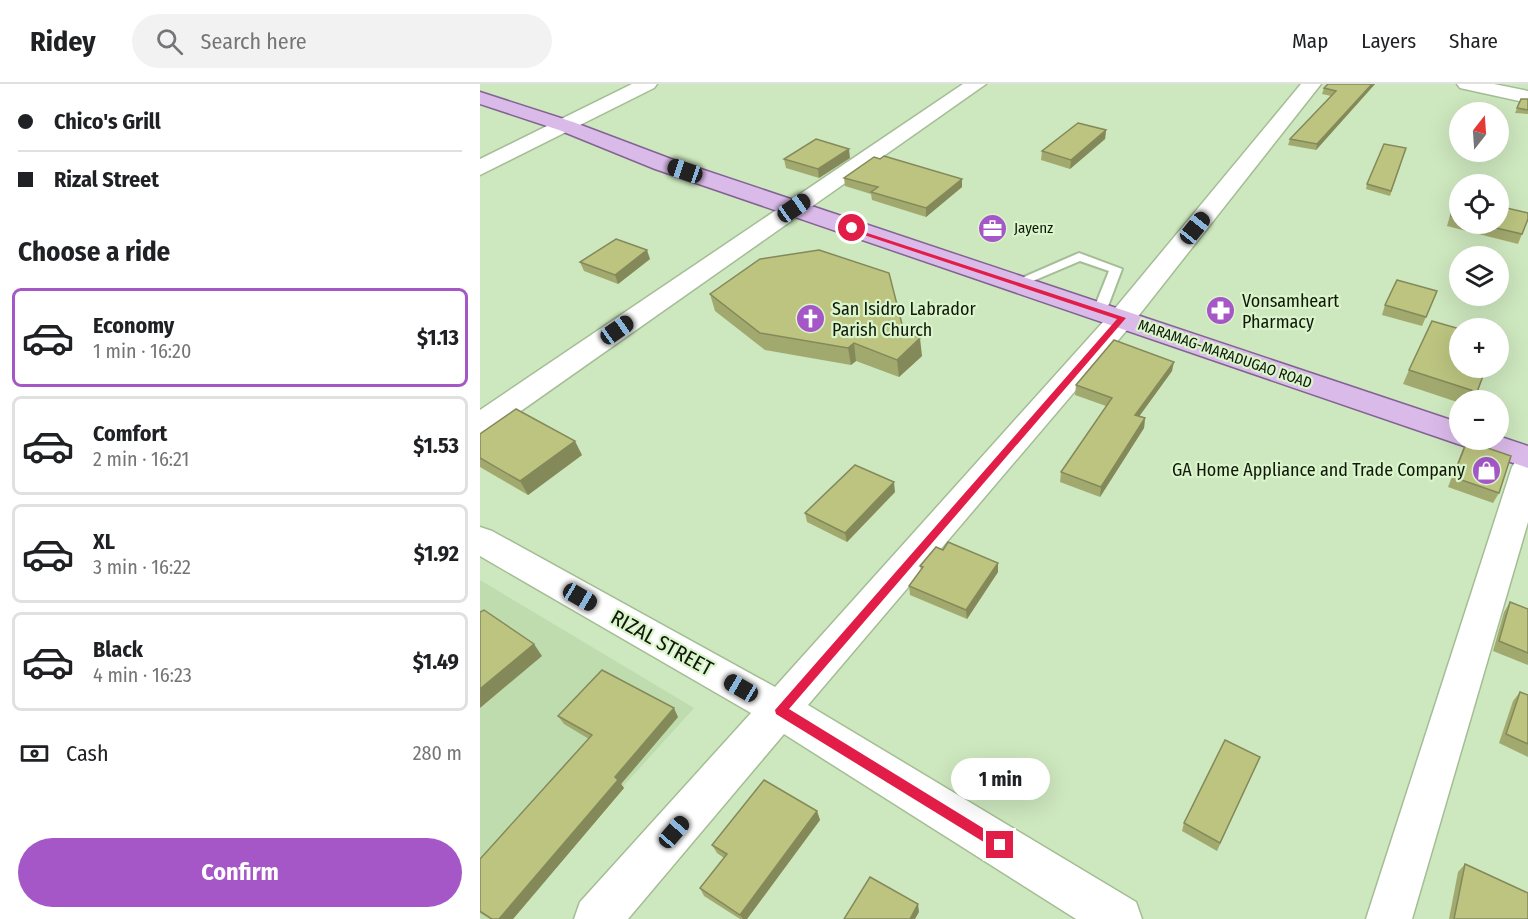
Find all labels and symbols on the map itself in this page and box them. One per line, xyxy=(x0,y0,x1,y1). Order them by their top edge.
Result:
north arrow xyxy=(1449,102,1509,162)
car xyxy=(665,157,705,185)
car xyxy=(774,190,814,226)
car xyxy=(1177,208,1213,248)
office icon: Jayenz xyxy=(977,212,1009,244)
route start xyxy=(838,214,865,241)
place label: Jayenz xyxy=(1014,219,1053,237)
place label: Vonsamheart Pharmacy xyxy=(1242,290,1339,333)
pharmacy icon: Vonsamheart Pharmacy xyxy=(1205,295,1237,327)
place label: San Isidro Labrador Parish Church xyxy=(832,298,976,341)
church icon: San Isidro Labrador Parish Church xyxy=(795,303,827,335)
car xyxy=(597,312,637,348)
street label: MARAMAG-MARADUGAO ROAD xyxy=(1136,316,1314,392)
shop icon: GA Home Appliance and Trade Company xyxy=(1470,454,1502,486)
place label: GA Home Appliance and Trade Company xyxy=(1172,459,1465,481)
car xyxy=(560,580,600,614)
street label: RIZAL STREET xyxy=(606,604,718,682)
car xyxy=(721,671,761,705)
callout: 1 min xyxy=(950,758,1050,800)
car xyxy=(655,813,693,851)
route end xyxy=(986,831,1013,858)

